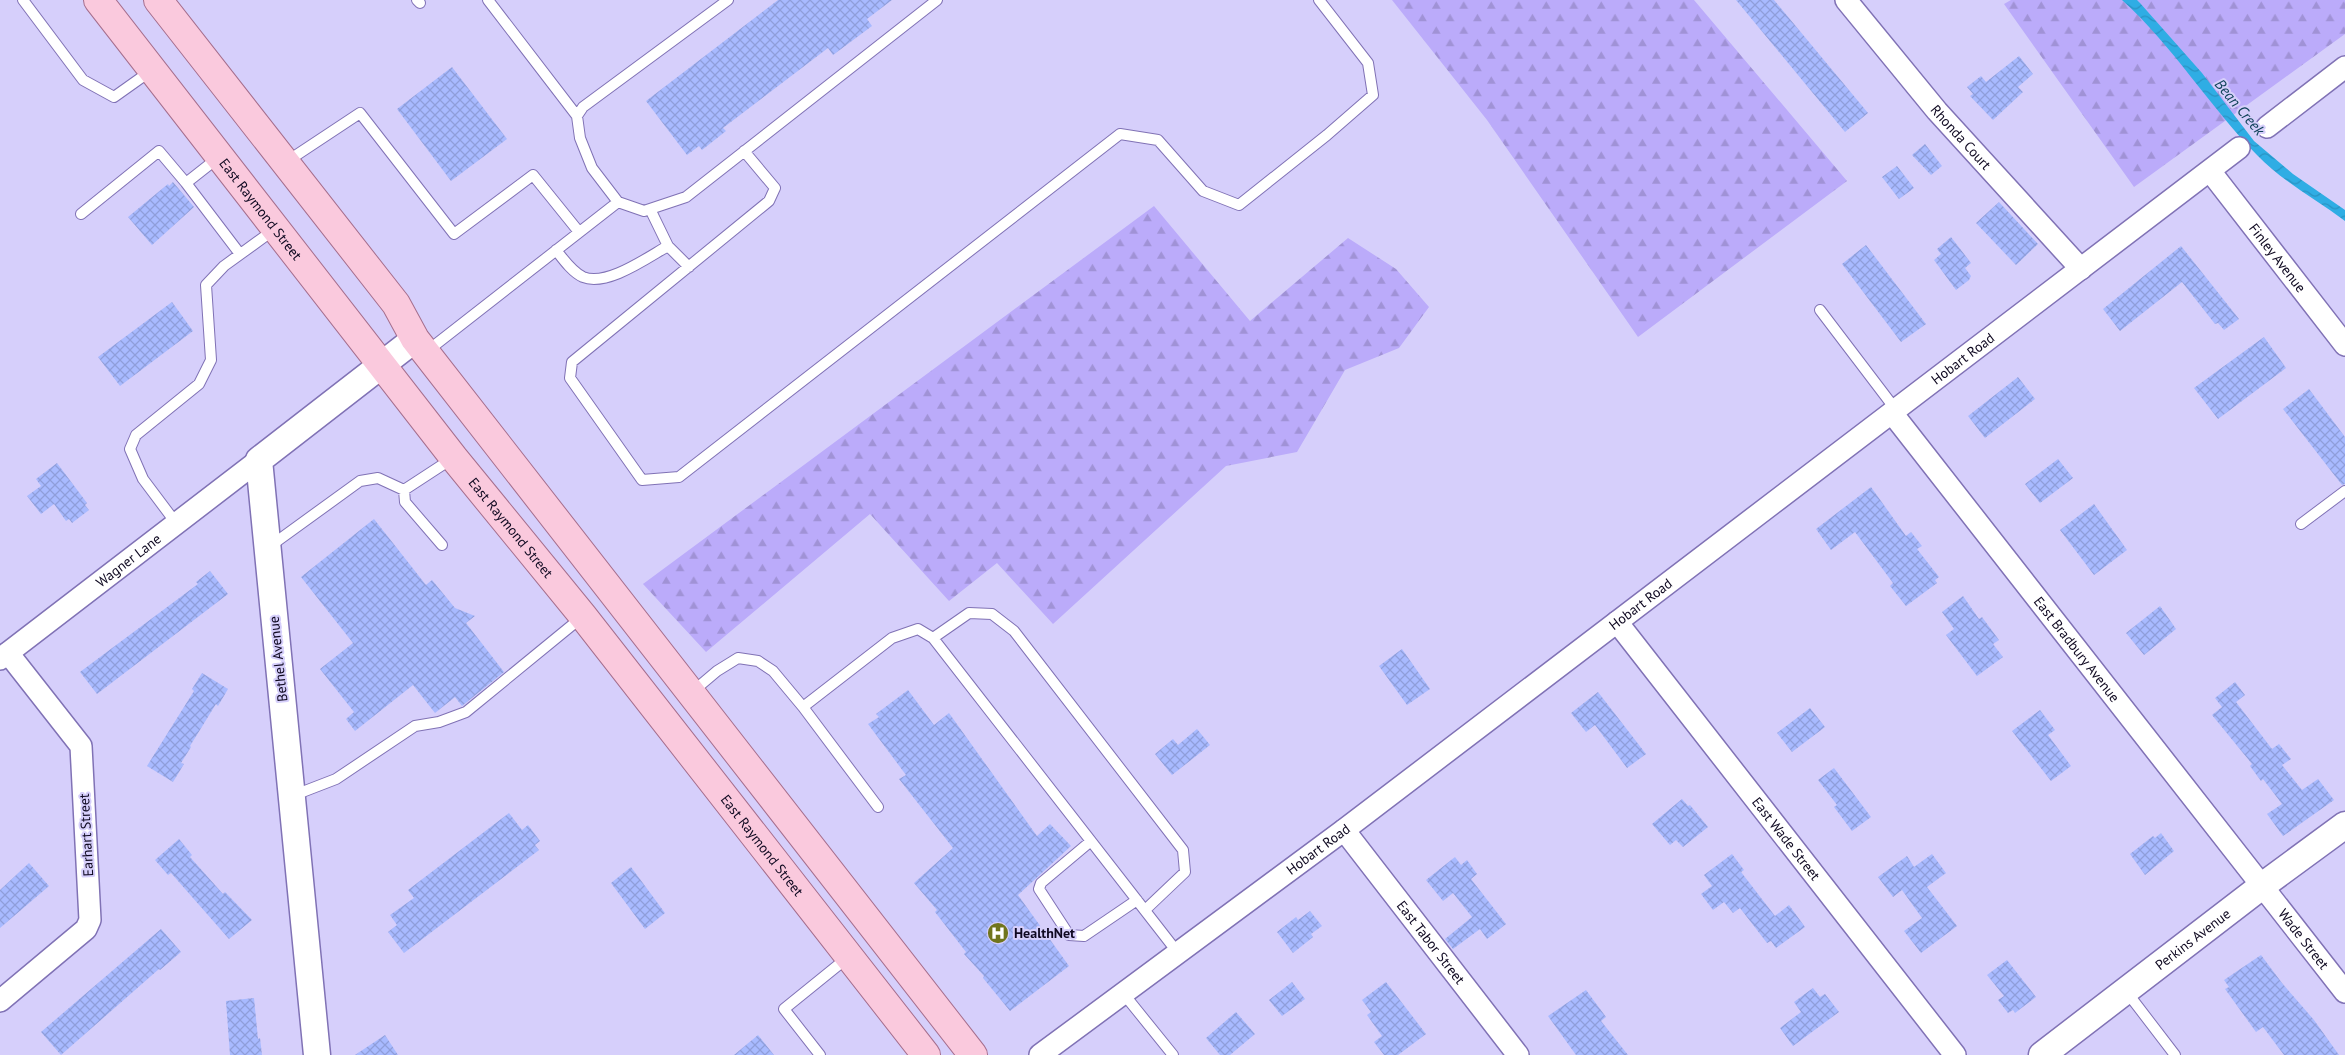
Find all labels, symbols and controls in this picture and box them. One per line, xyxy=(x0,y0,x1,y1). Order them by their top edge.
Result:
water label: Bean Creek xyxy=(2211,75,2270,140)
street label: Rhonda Court xyxy=(1927,101,1995,174)
street label: East Raymond Street xyxy=(215,155,306,264)
street label: Finley Avenue xyxy=(2245,220,2310,296)
street label: Hobart Road xyxy=(1927,329,1998,388)
street label: East Raymond Street xyxy=(465,474,557,582)
street label: Wagner Lane xyxy=(92,530,165,591)
street label: Hobart Road xyxy=(1605,574,1676,634)
street label: East Bradbury Avenue xyxy=(2030,593,2124,706)
street label: Bethel Avenue xyxy=(265,615,291,703)
street label: East Raymond Street xyxy=(717,791,808,900)
street label: Earhart Street xyxy=(75,793,97,877)
street label: East Wade Street xyxy=(1748,794,1824,884)
street label: Hobart Road xyxy=(1283,820,1354,879)
street label: East Tabor Street xyxy=(1393,897,1469,988)
street label: Perkins Avenue xyxy=(2151,905,2234,974)
street label: Wade Street xyxy=(2274,905,2333,973)
hospital icon: HealthNet xyxy=(986,921,1010,945)
place label: HealthNet xyxy=(1014,924,1075,942)

